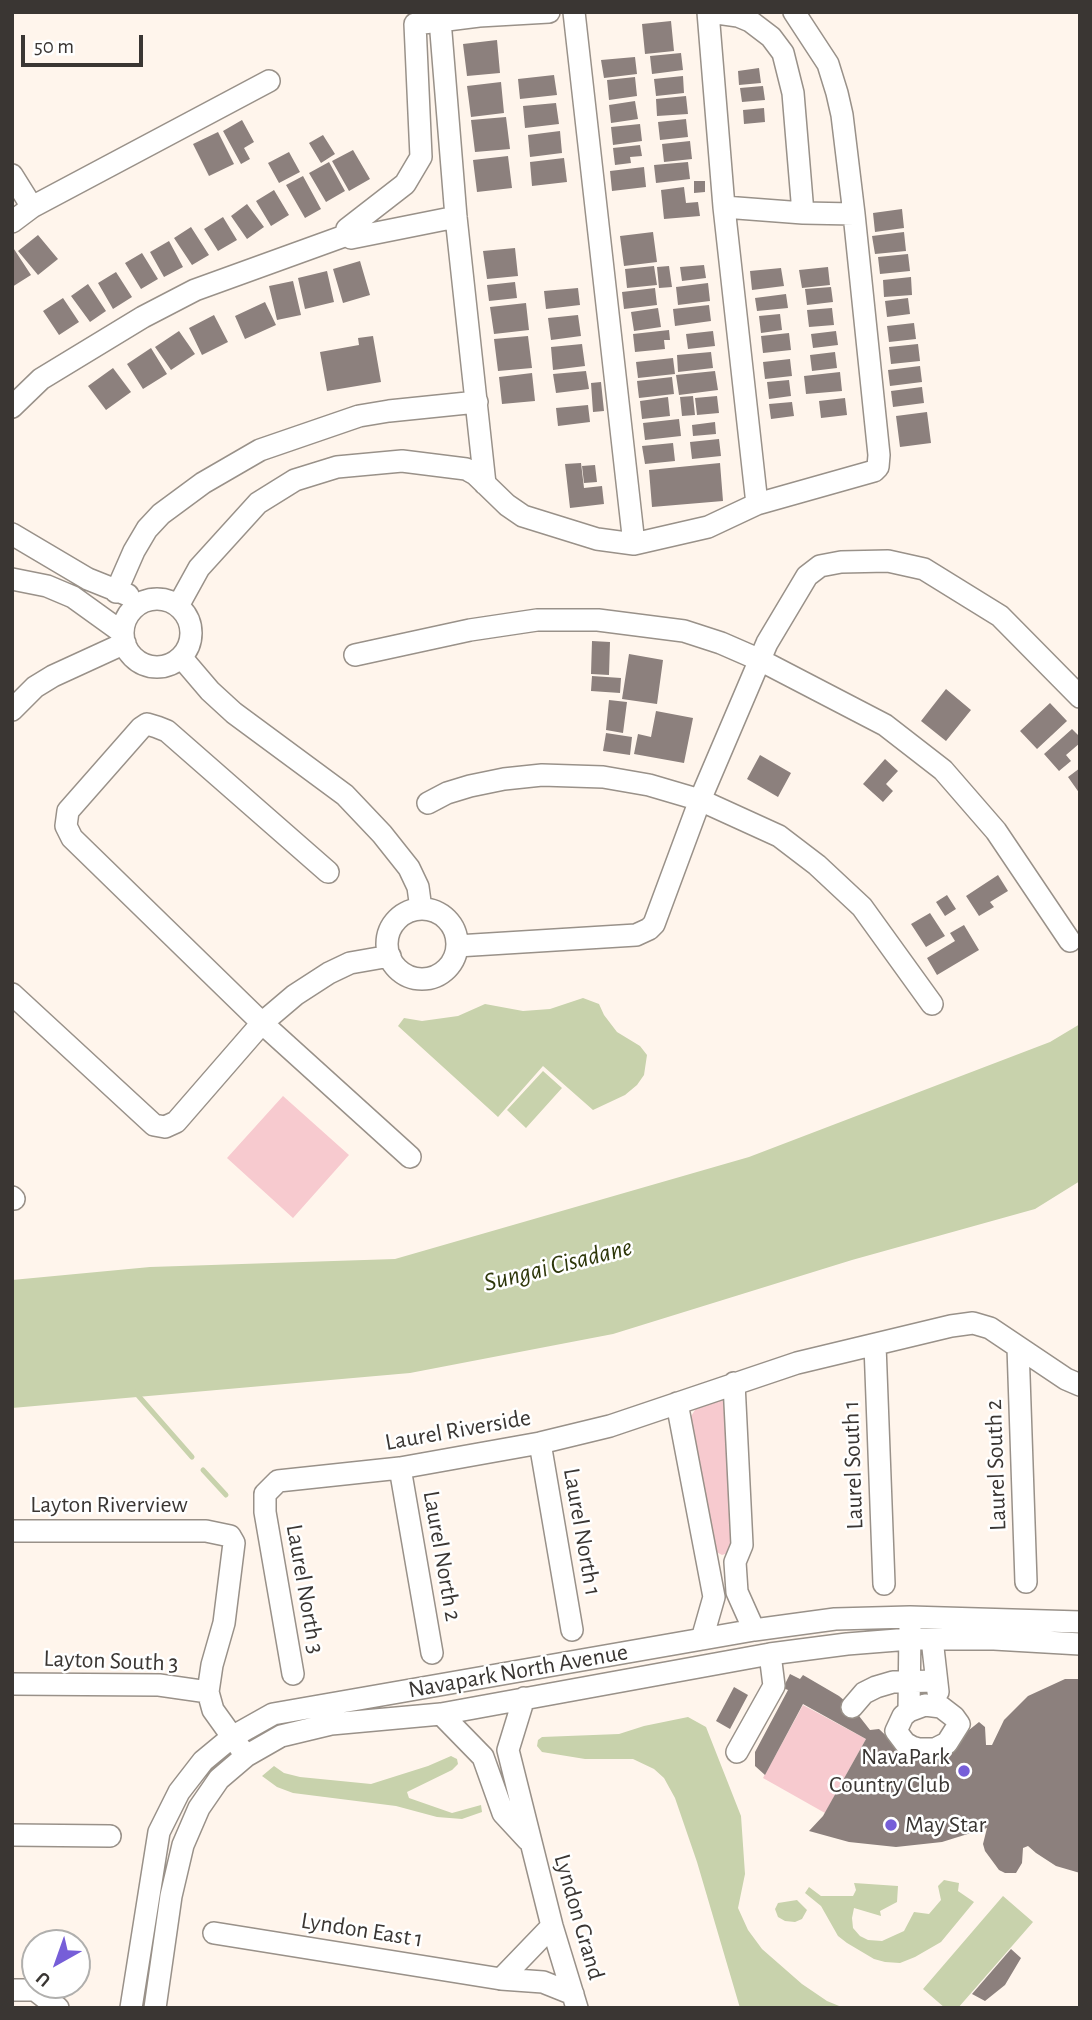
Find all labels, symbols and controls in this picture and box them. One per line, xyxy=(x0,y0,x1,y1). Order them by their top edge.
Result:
scale bar xyxy=(24,21,147,65)
text: 50 m xyxy=(34,36,74,57)
water label: Sungai Cisadane xyxy=(481,1232,635,1298)
street label: Laurel South 2 xyxy=(979,1399,1013,1531)
street label: Laurel South 1 xyxy=(836,1400,870,1530)
street label: Laurel Riverside xyxy=(383,1403,533,1457)
street label: Laurel North 1 xyxy=(557,1466,607,1598)
street label: Laurel North 2 xyxy=(416,1489,468,1623)
street label: Layton Riverview xyxy=(30,1491,188,1519)
street label: Laurel North 3 xyxy=(279,1522,331,1656)
street label: Navapark North Avenue xyxy=(406,1637,630,1705)
street label: Layton South 3 xyxy=(43,1644,179,1678)
place label: NavaPark Country Club xyxy=(829,1743,950,1799)
marker: NavaPark Country Club xyxy=(956,1763,972,1779)
place label: May Star xyxy=(905,1811,986,1839)
marker: May Star xyxy=(883,1817,899,1833)
street label: Lyndon Grand xyxy=(547,1851,611,1983)
street label: Lyndon East 1 xyxy=(299,1906,425,1954)
north arrow xyxy=(21,1929,91,1999)
text: U xyxy=(33,1968,54,1990)

